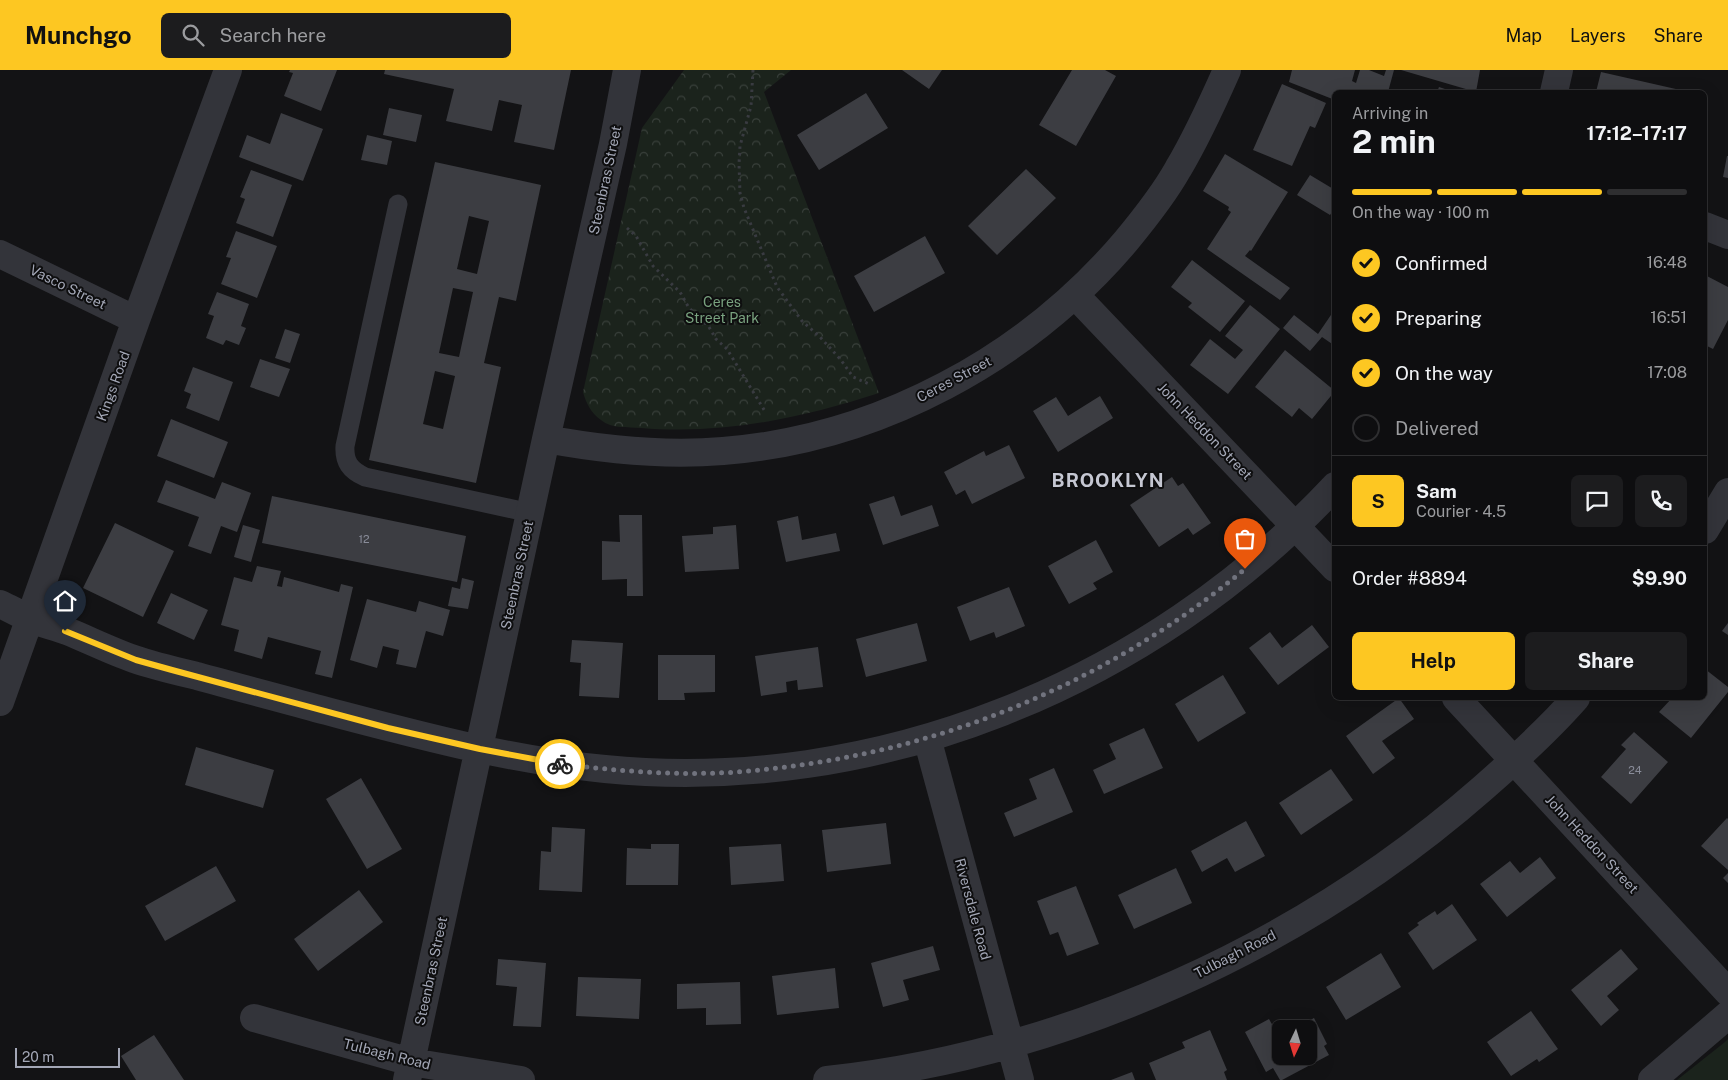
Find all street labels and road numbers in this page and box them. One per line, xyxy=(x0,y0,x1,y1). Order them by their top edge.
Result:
street label: Steenbras Street xyxy=(586,124,624,236)
street label: Vasco Street xyxy=(27,262,109,312)
street label: Kings Road xyxy=(93,349,133,423)
street label: Ceres Street xyxy=(914,353,994,405)
street label: John Heddon Street xyxy=(1155,379,1255,483)
street label: Steenbras Street xyxy=(498,519,536,631)
street label: John Heddon Street xyxy=(1542,792,1642,896)
street label: Riversdale Road xyxy=(952,856,994,962)
street label: Steenbras Street xyxy=(412,915,450,1027)
street label: Tulbagh Road xyxy=(1192,927,1278,981)
street label: Tulbagh Road xyxy=(342,1035,432,1073)

